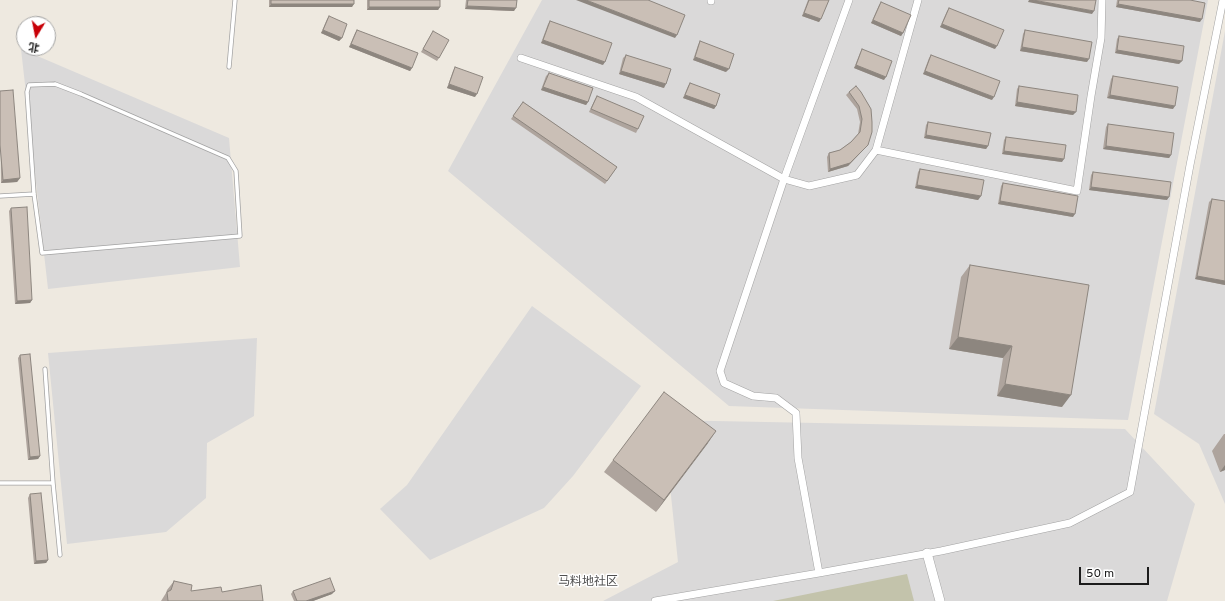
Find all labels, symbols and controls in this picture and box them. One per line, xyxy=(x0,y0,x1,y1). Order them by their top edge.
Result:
north arrow xyxy=(16,16,56,56)
text: 北 xyxy=(27,39,41,55)
scale bar xyxy=(1081,559,1151,585)
text: 50 m xyxy=(1086,566,1114,582)
district label: 马料地社区 xyxy=(558,576,618,590)

